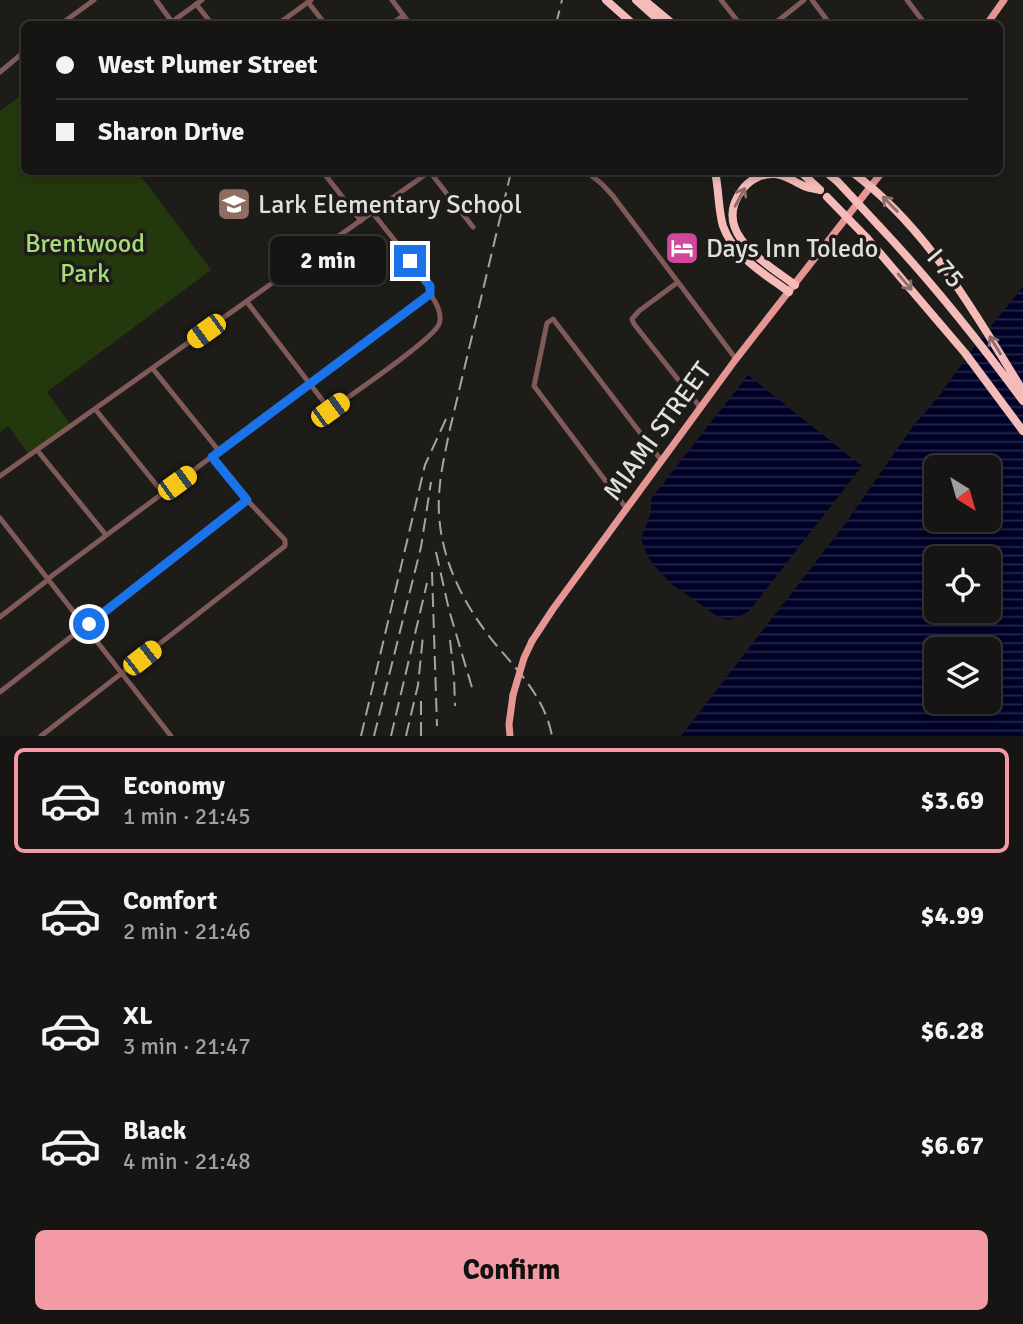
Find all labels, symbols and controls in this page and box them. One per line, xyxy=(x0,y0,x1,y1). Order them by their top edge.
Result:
text: West Plumer Street xyxy=(98,49,317,81)
text: Sharon Drive xyxy=(98,116,244,148)
school or university icon: Lark Elementary School xyxy=(215,185,253,223)
one-way arrow xyxy=(733,187,747,208)
place label: Lark Elementary School xyxy=(258,189,522,221)
one-way arrow xyxy=(881,196,898,213)
park label: Brentwood Park xyxy=(25,228,145,290)
hotel icon: Days Inn Toledo xyxy=(663,229,701,267)
place label: Days Inn Toledo xyxy=(706,233,878,265)
callout: 2 min xyxy=(270,236,386,286)
street label: I 75 xyxy=(920,242,971,295)
route end xyxy=(394,245,426,277)
text: 2 min xyxy=(300,246,356,275)
one-way arrow xyxy=(897,273,913,291)
car xyxy=(183,310,230,352)
one-way arrow xyxy=(987,335,1001,355)
street label: MIAMI STREET xyxy=(597,356,719,507)
car xyxy=(307,389,354,431)
north arrow xyxy=(924,455,1001,532)
map controls xyxy=(924,455,1001,714)
car xyxy=(154,462,201,504)
button: locate xyxy=(924,546,1001,623)
route start xyxy=(73,608,105,640)
car xyxy=(119,637,166,679)
button: layers xyxy=(924,637,1001,714)
icon: car xyxy=(39,769,102,832)
text: Economy xyxy=(123,770,225,802)
text: $3.69 xyxy=(920,785,984,817)
text: 1 min · 21:45 xyxy=(123,802,251,831)
icon: car xyxy=(39,884,102,947)
text: Comfort xyxy=(123,885,217,917)
text: $4.99 xyxy=(920,900,984,932)
text: 2 min · 21:46 xyxy=(123,917,251,946)
icon: car xyxy=(39,999,102,1062)
text: XL xyxy=(123,1000,153,1032)
text: $6.28 xyxy=(920,1015,984,1047)
text: 3 min · 21:47 xyxy=(123,1032,251,1061)
icon: car xyxy=(39,1114,102,1177)
text: Black xyxy=(123,1115,186,1147)
text: $6.67 xyxy=(920,1130,984,1162)
text: 4 min · 21:48 xyxy=(123,1147,251,1176)
button: Confirm xyxy=(35,1230,988,1310)

